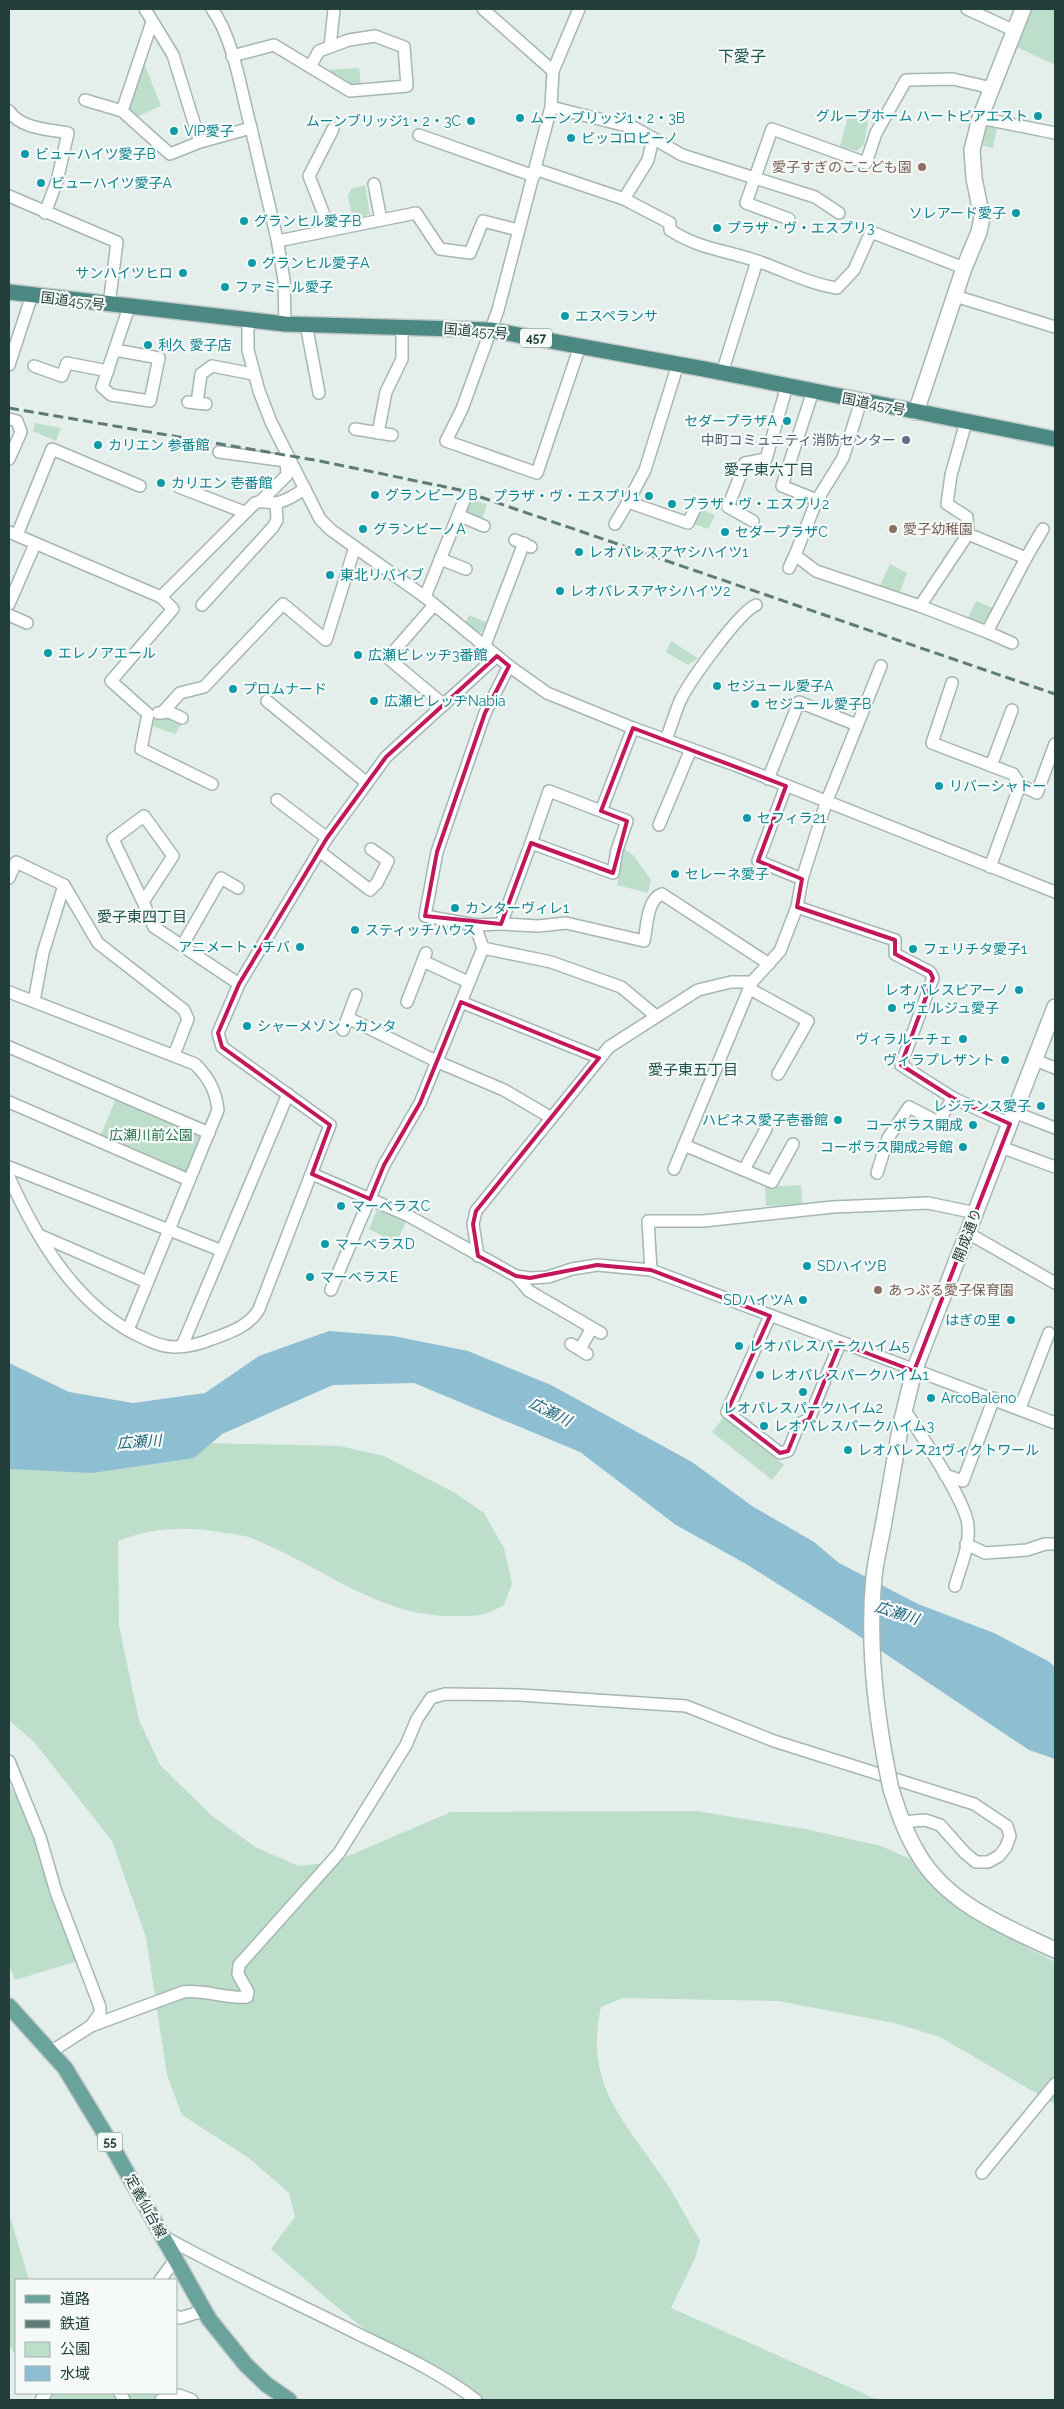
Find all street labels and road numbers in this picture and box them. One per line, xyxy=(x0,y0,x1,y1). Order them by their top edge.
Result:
street label: 国道457号 xyxy=(40,289,106,313)
street label: 国道457号 xyxy=(443,320,509,342)
road number: 457 xyxy=(520,328,552,348)
street label: 国道457号 xyxy=(841,390,907,418)
street label: 開成通り xyxy=(949,1206,985,1264)
road number: 55 xyxy=(98,2132,122,2152)
street label: 定義仙台線 xyxy=(122,2172,170,2240)

